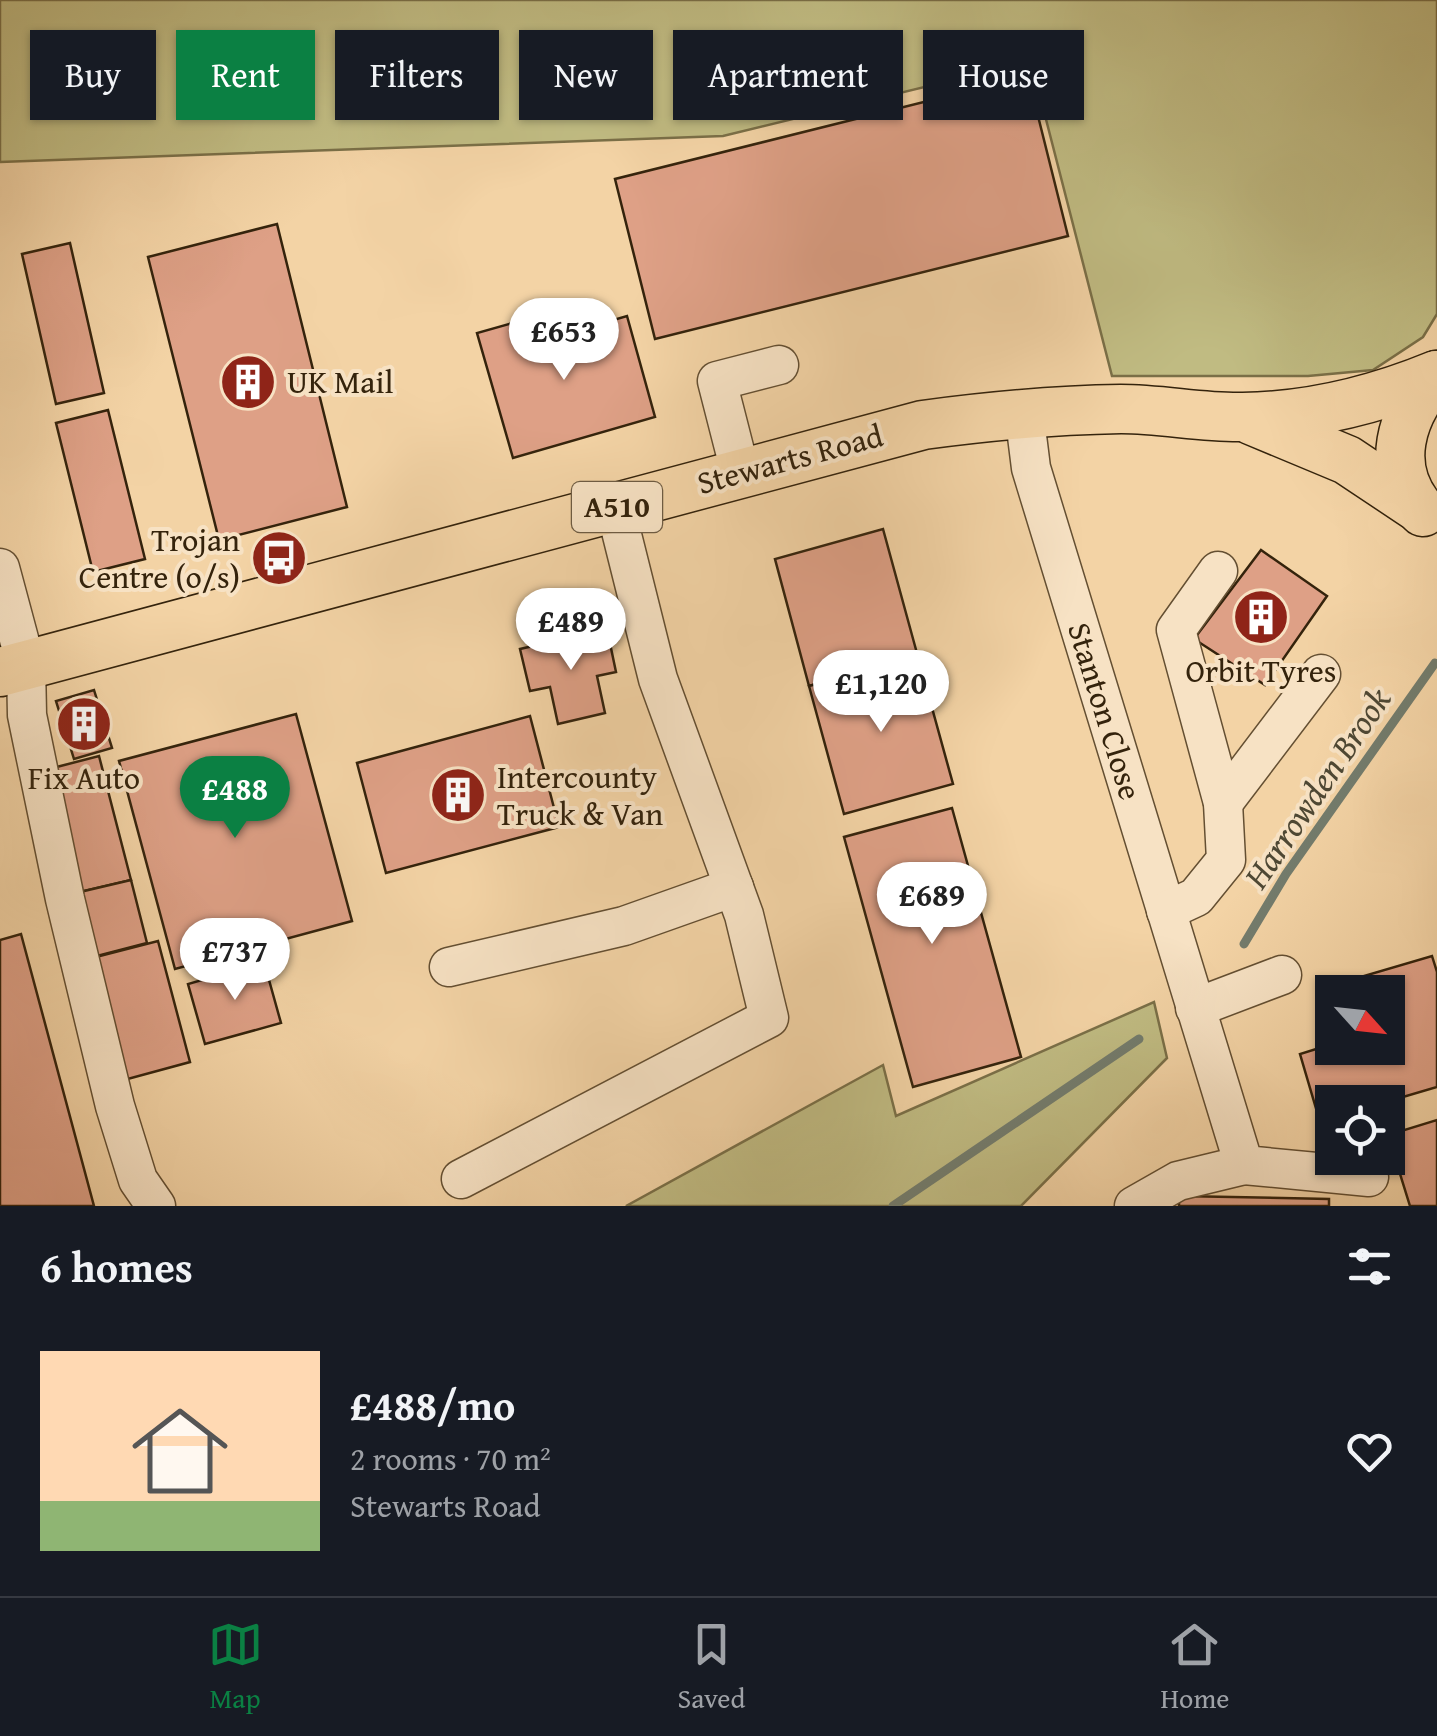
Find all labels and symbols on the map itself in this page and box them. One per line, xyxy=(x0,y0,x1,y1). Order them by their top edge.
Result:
pin: £653 xyxy=(505,298,623,383)
building icon: UK Mail xyxy=(218,352,278,412)
place label: UK Mail xyxy=(287,358,393,405)
street label: Stewarts Road xyxy=(692,411,888,506)
road number: A510 xyxy=(572,482,662,532)
place label: Trojan Centre (o/s) xyxy=(79,516,240,600)
bus stop icon: Trojan Centre (o/s) xyxy=(249,528,309,588)
building icon: Orbit Tyres xyxy=(1231,587,1291,647)
pin: £489 xyxy=(512,588,630,673)
street label: Stanton Close xyxy=(1056,616,1155,805)
place label: Orbit Tyres xyxy=(1186,647,1336,694)
pin: £1,120 xyxy=(800,650,962,735)
water label: Harrowden Brook xyxy=(1230,676,1403,899)
building icon: Fix Auto xyxy=(54,694,114,754)
place label: Intercounty Truck & Van xyxy=(497,753,663,837)
place label: Fix Auto xyxy=(28,754,140,801)
pin: £488 xyxy=(176,756,294,841)
building icon: Intercounty Truck & Van xyxy=(428,765,488,825)
pin: £689 xyxy=(873,862,991,947)
pin: £737 xyxy=(176,918,294,1003)
north arrow xyxy=(1315,975,1405,1065)

